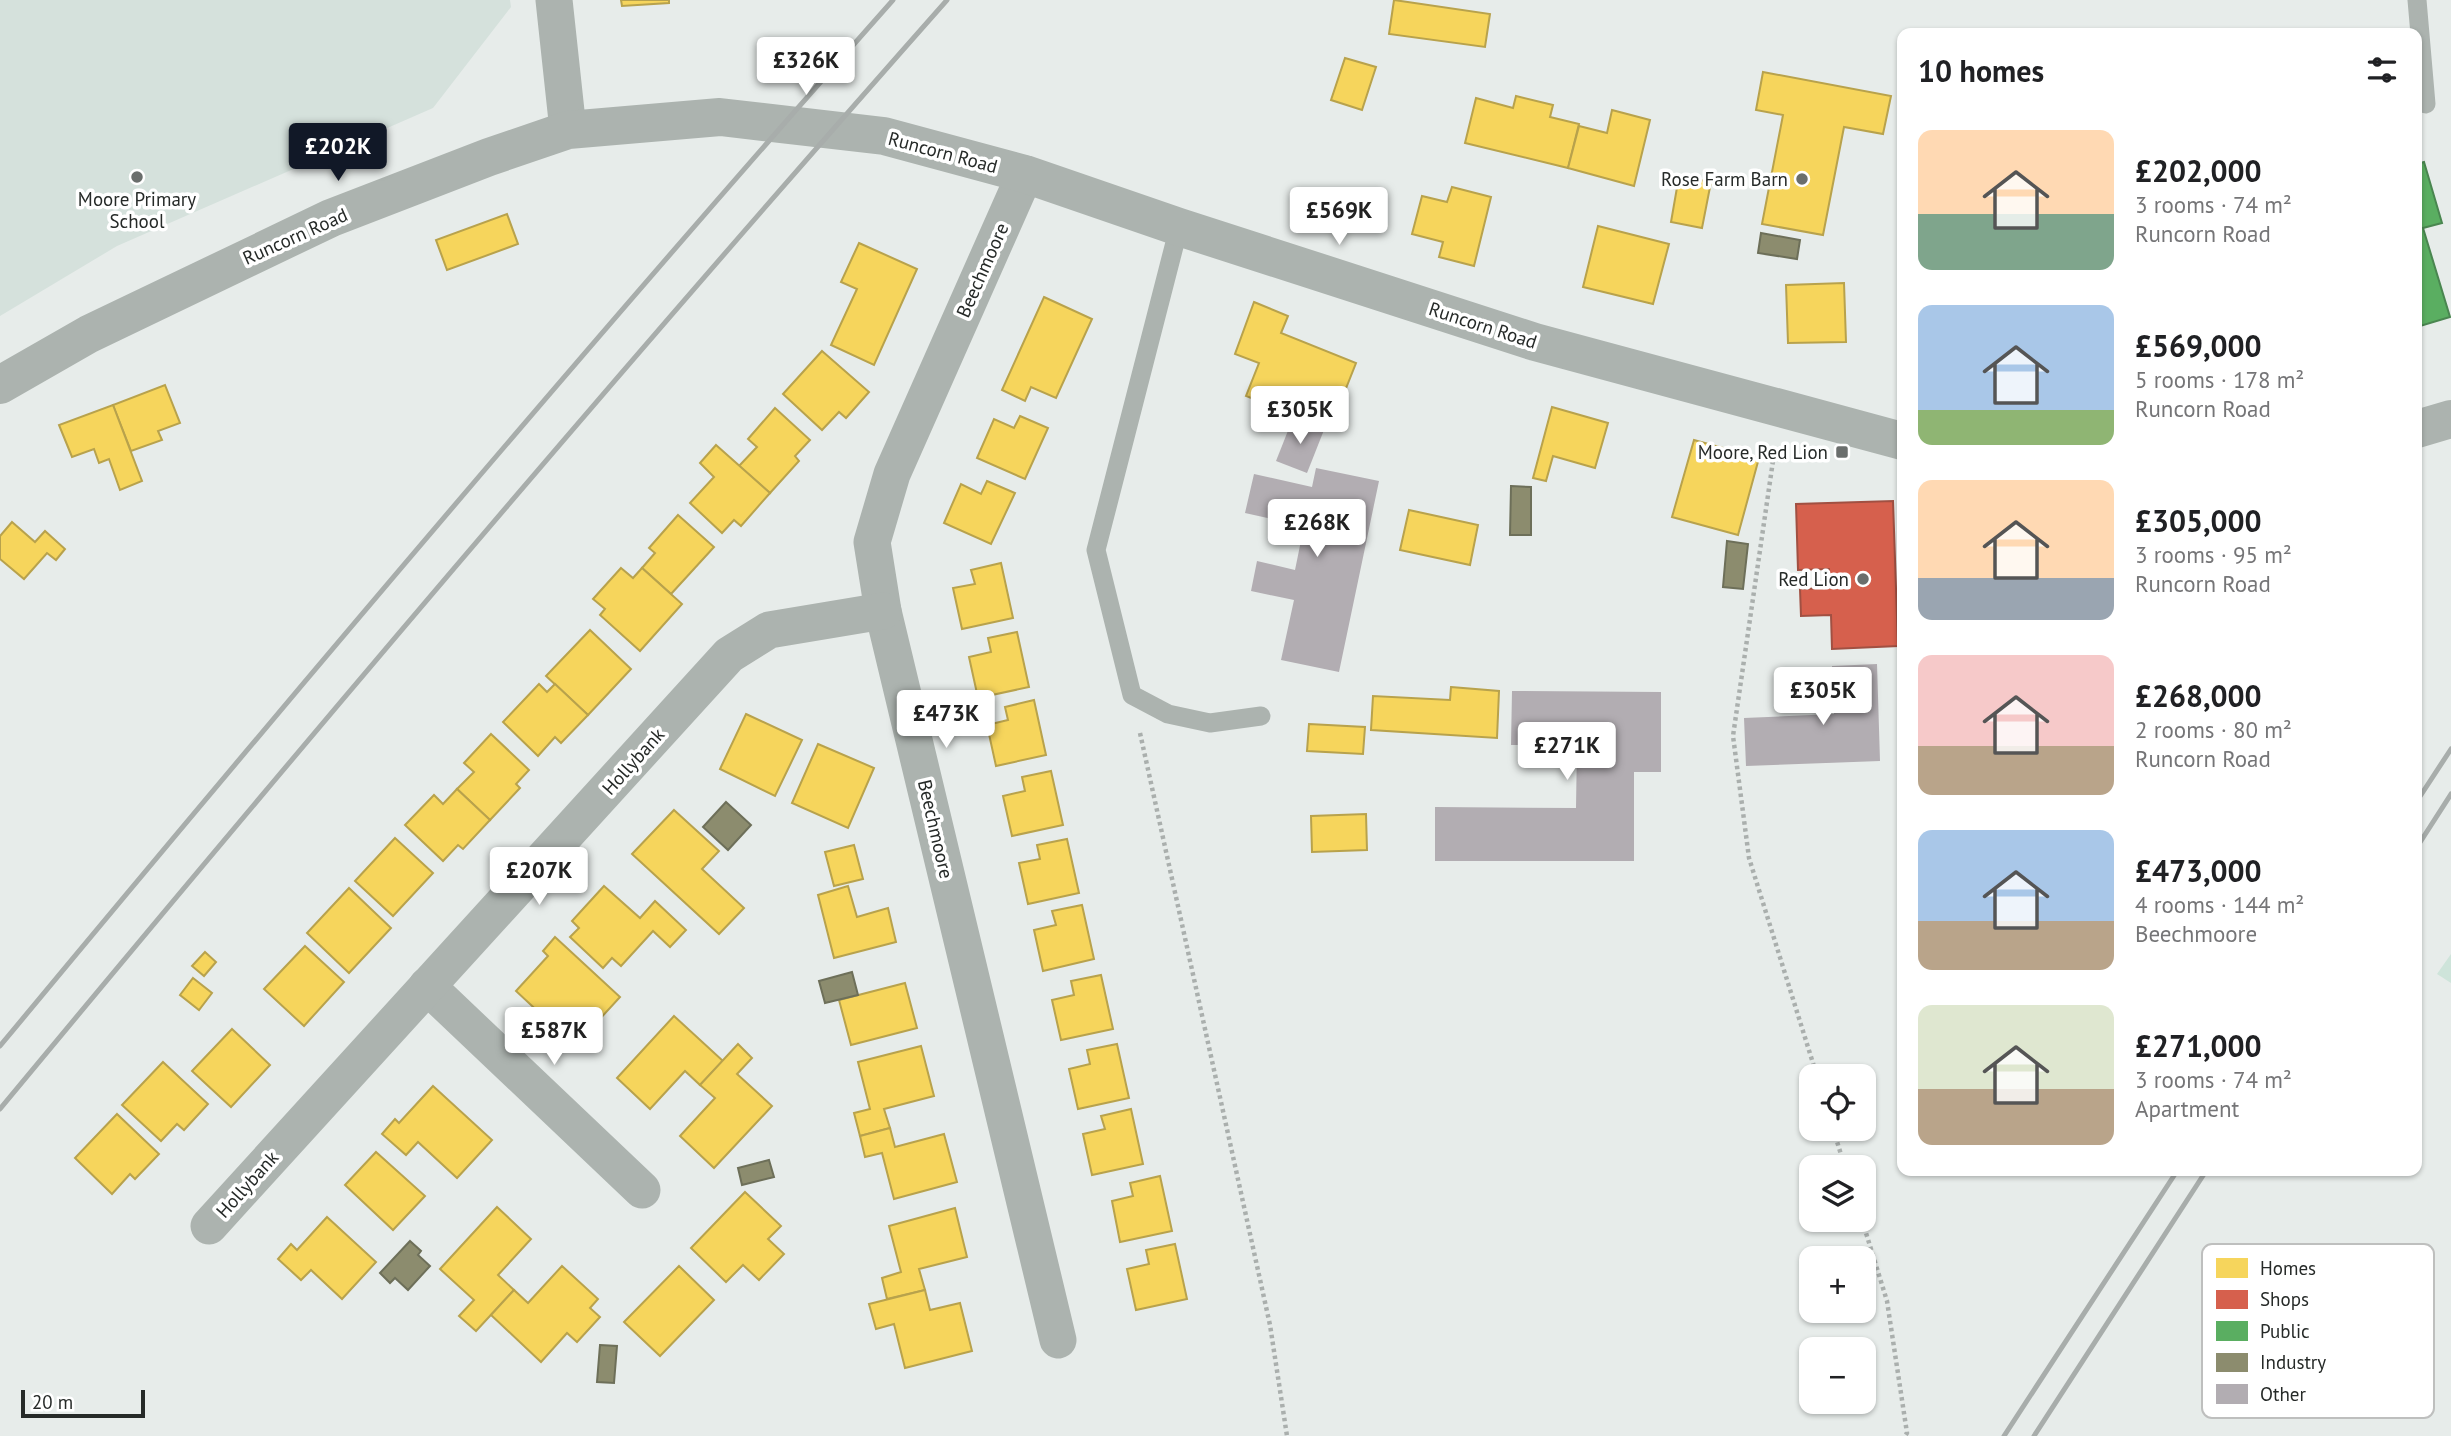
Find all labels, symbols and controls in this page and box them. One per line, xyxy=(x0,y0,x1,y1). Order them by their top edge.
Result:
pin: £326K xyxy=(757,38,855,97)
text: £326K xyxy=(773,45,839,74)
text: 10 homes xyxy=(1918,51,2044,90)
icon: filters xyxy=(2363,51,2401,89)
pin: £202K xyxy=(289,124,387,183)
street label: Runcorn Road xyxy=(886,126,1000,178)
text: £202K xyxy=(305,131,371,160)
text: £202,000 xyxy=(2135,151,2262,190)
icon: home xyxy=(1974,158,2058,242)
place label: Rose Farm Barn xyxy=(1661,167,1788,191)
marker: Moore Primary School xyxy=(129,169,145,185)
marker: Rose Farm Barn xyxy=(1794,171,1810,187)
place label: Moore Primary School xyxy=(78,187,196,233)
pin: £569K xyxy=(1290,188,1388,247)
text: 3 rooms · 74 m² xyxy=(2135,190,2292,219)
text: £569K xyxy=(1306,195,1372,224)
street label: Runcorn Road xyxy=(239,202,351,270)
street label: Beechmoore xyxy=(951,219,1013,321)
text: Runcorn Road xyxy=(2135,219,2271,248)
street label: Runcorn Road xyxy=(1426,296,1540,354)
text: £569,000 xyxy=(2135,326,2262,365)
icon: home xyxy=(1974,333,2058,417)
text: 5 rooms · 178 m² xyxy=(2135,365,2304,394)
pin: £305K xyxy=(1251,386,1349,446)
text: £305K xyxy=(1267,394,1333,423)
text: Runcorn Road xyxy=(2135,394,2271,423)
place label: Moore, Red Lion xyxy=(1698,440,1828,464)
marker: Moore, Red Lion xyxy=(1834,444,1850,460)
pin: £268K xyxy=(1268,500,1366,559)
text: £305,000 xyxy=(2135,501,2262,540)
text: £268K xyxy=(1284,507,1350,536)
icon: home xyxy=(1974,508,2058,592)
text: 3 rooms · 95 m² xyxy=(2135,540,2292,569)
place label: Red Lion xyxy=(1778,567,1849,591)
text: Runcorn Road xyxy=(2135,569,2271,598)
marker: Red Lion xyxy=(1855,571,1871,587)
pin: £305K xyxy=(1774,668,1872,727)
text: £305K xyxy=(1790,675,1856,704)
text: £268,000 xyxy=(2135,676,2262,715)
icon: home xyxy=(1974,683,2058,767)
pin: £473K xyxy=(897,690,995,750)
text: £473K xyxy=(913,698,979,727)
text: 2 rooms · 80 m² xyxy=(2135,715,2292,744)
street label: Hollybank xyxy=(597,722,669,800)
pin: £271K xyxy=(1518,722,1616,782)
text: £271K xyxy=(1534,730,1600,759)
text: Runcorn Road xyxy=(2135,744,2271,773)
street label: Beechmoore xyxy=(913,777,959,881)
pin: £207K xyxy=(490,848,588,907)
text: £473,000 xyxy=(2135,851,2262,890)
text: £207K xyxy=(506,855,572,884)
icon: home xyxy=(1974,858,2058,942)
text: 4 rooms · 144 m² xyxy=(2135,890,2304,919)
text: Beechmoore xyxy=(2135,919,2257,948)
pin: £587K xyxy=(505,1007,603,1067)
text: £587K xyxy=(521,1015,587,1044)
text: £271,000 xyxy=(2135,1026,2262,1065)
icon: home xyxy=(1974,1033,2058,1117)
map controls xyxy=(1799,1064,1876,1414)
button: locate xyxy=(1799,1064,1876,1141)
text: 3 rooms · 74 m² xyxy=(2135,1065,2292,1094)
text: Apartment xyxy=(2135,1094,2239,1123)
street label: Hollybank xyxy=(211,1145,283,1223)
button: layers xyxy=(1799,1155,1876,1232)
legend xyxy=(2202,1244,2434,1418)
button: + xyxy=(1799,1246,1876,1323)
text: Homes xyxy=(2260,1256,2316,1280)
text: Shops xyxy=(2260,1287,2309,1311)
text: Public xyxy=(2260,1319,2310,1343)
button: − xyxy=(1799,1337,1876,1414)
text: Industry xyxy=(2260,1350,2326,1374)
text: Other xyxy=(2260,1382,2306,1406)
scale bar xyxy=(21,1387,145,1419)
text: 20 m xyxy=(32,1390,73,1414)

